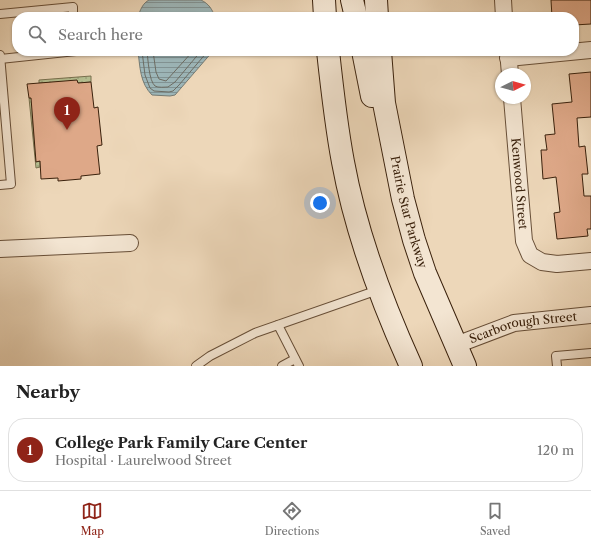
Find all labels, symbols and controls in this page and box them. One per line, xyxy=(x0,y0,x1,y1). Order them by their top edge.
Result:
search box xyxy=(12,12,579,56)
icon: search xyxy=(26,23,48,45)
text: Search here xyxy=(58,25,143,44)
north arrow xyxy=(495,68,531,104)
pin: 1 xyxy=(54,97,80,130)
street label: Kenwood Street xyxy=(508,137,531,231)
street label: Prairie Star Parkway xyxy=(388,154,431,270)
your location xyxy=(310,193,330,213)
street label: Scarborough Street xyxy=(467,308,578,346)
text: Nearby xyxy=(16,382,80,402)
text: College Park Family Care Center xyxy=(55,433,307,452)
text: 1 xyxy=(27,442,33,458)
text: 120 m xyxy=(537,442,574,458)
text: Hospital · Laurelwood Street xyxy=(55,452,232,468)
tab: Map xyxy=(80,500,104,538)
tab: Directions xyxy=(265,500,319,538)
tab: Saved xyxy=(480,500,511,538)

